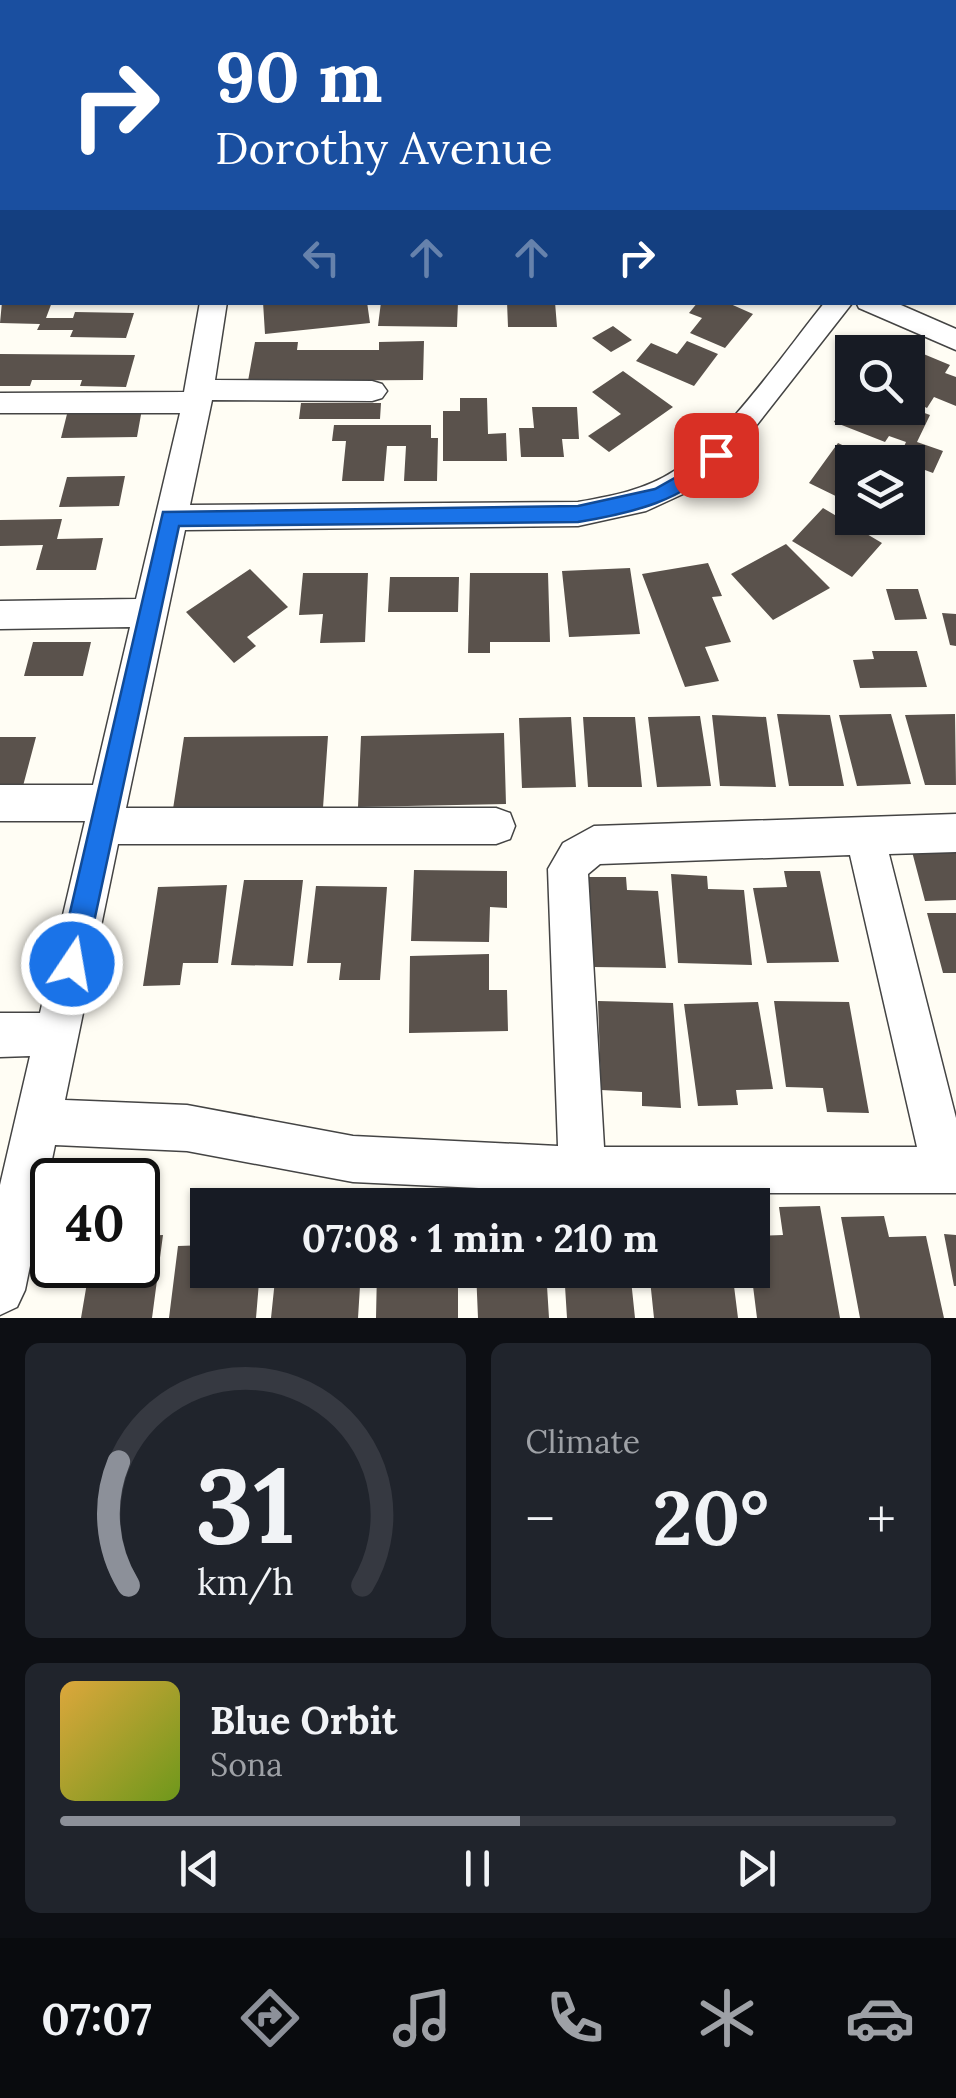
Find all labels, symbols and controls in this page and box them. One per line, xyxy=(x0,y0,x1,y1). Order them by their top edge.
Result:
text: 90 m xyxy=(215,32,383,121)
icon: right xyxy=(50,40,180,170)
text: Dorothy Avenue xyxy=(215,119,553,176)
icon: left xyxy=(294,230,349,285)
icon: ahead xyxy=(399,230,454,285)
icon: ahead xyxy=(504,230,559,285)
icon: right xyxy=(609,230,664,285)
map controls xyxy=(835,335,925,535)
button: search xyxy=(835,335,925,425)
pin xyxy=(674,413,759,498)
icon: arrive xyxy=(689,428,744,483)
button: layers xyxy=(835,445,925,535)
position arrow xyxy=(20,912,124,1016)
speed limit sign: 40 xyxy=(30,1158,160,1288)
text: 07:08 · 1 min · 210 m xyxy=(302,1214,658,1262)
text: Climate xyxy=(526,1421,640,1462)
text: 31 xyxy=(195,1438,295,1571)
text: 20° xyxy=(653,1470,769,1566)
text: − xyxy=(526,1484,555,1554)
text: + xyxy=(867,1484,896,1554)
text: km/h xyxy=(197,1559,294,1605)
text: Blue Orbit xyxy=(210,1696,397,1744)
text: Sona xyxy=(210,1744,283,1785)
icon: previous xyxy=(172,1841,227,1896)
icon: pause xyxy=(450,1841,505,1896)
icon: next xyxy=(729,1841,784,1896)
icon: directions xyxy=(235,1983,305,2053)
icon: music xyxy=(387,1983,457,2053)
icon: phone xyxy=(540,1983,610,2053)
icon: climate xyxy=(692,1983,762,2053)
icon: car xyxy=(845,1983,915,2053)
text: 07:07 xyxy=(41,1990,152,2047)

